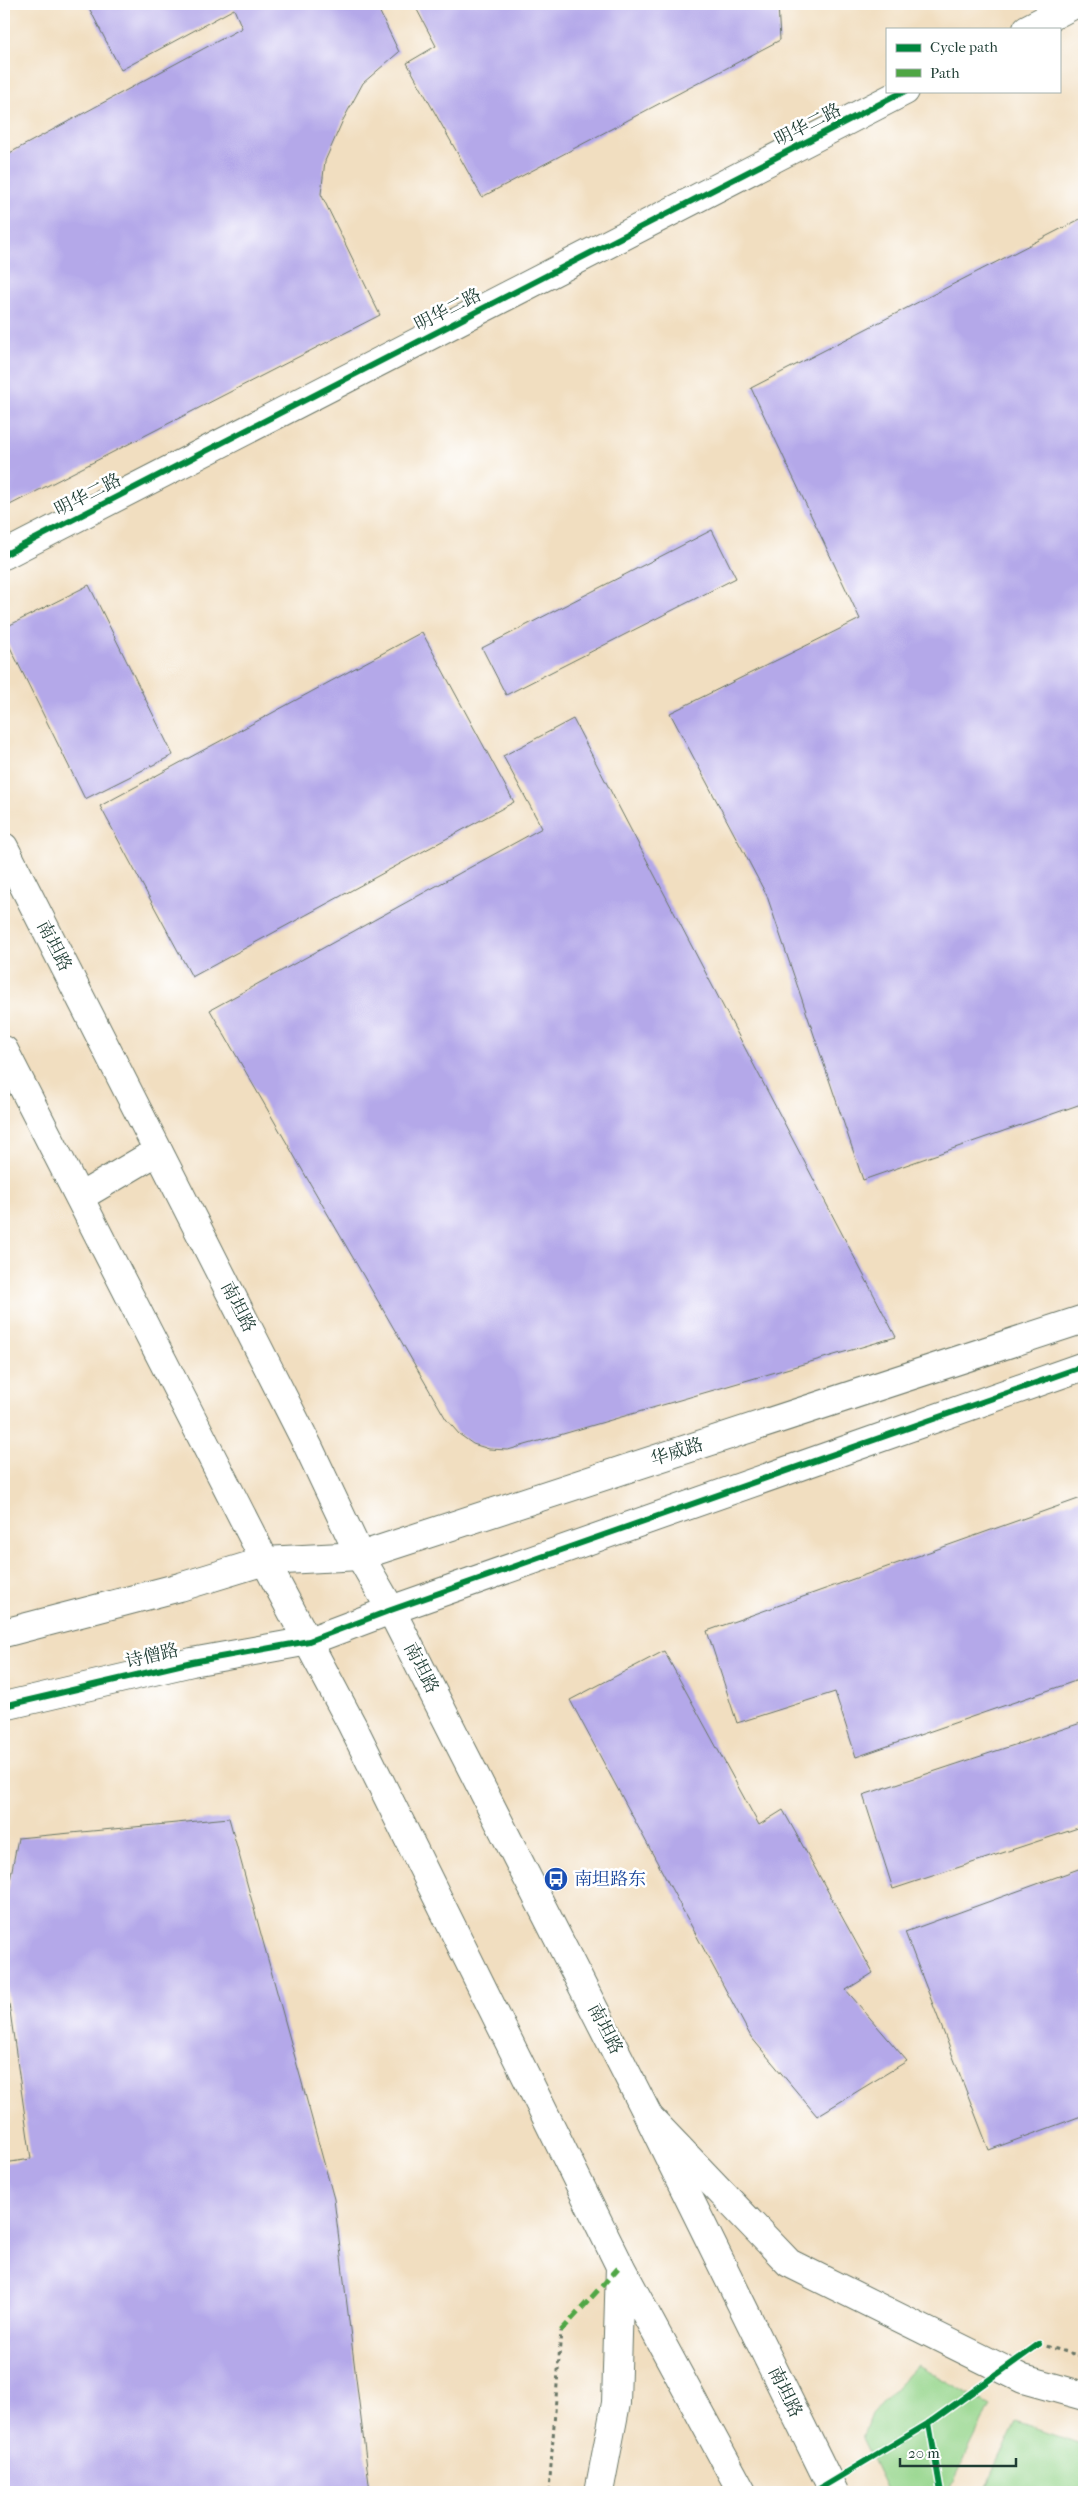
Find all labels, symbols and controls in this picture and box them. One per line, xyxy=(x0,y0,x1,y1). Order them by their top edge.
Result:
legend xyxy=(886,28,1060,92)
text: Cycle path xyxy=(930,38,998,56)
text: Path xyxy=(930,64,960,82)
street label: 明华二路 xyxy=(771,99,845,151)
street label: 明华二路 xyxy=(411,284,485,336)
street label: 明华二路 xyxy=(51,469,125,521)
street label: 南坦路 xyxy=(32,917,76,975)
street label: 南坦路 xyxy=(216,1278,260,1336)
street label: 华威路 xyxy=(648,1434,706,1470)
street label: 南坦路 xyxy=(399,1639,443,1697)
street label: 诗僧路 xyxy=(123,1640,181,1672)
bus stop icon: 南坦路东 xyxy=(543,1866,569,1892)
place label: 南坦路东 xyxy=(574,1869,646,1890)
street label: 南坦路 xyxy=(583,2000,627,2058)
street label: 南坦路 xyxy=(764,2363,806,2421)
scale bar xyxy=(900,2436,1017,2468)
text: 20 m xyxy=(908,2444,940,2462)

